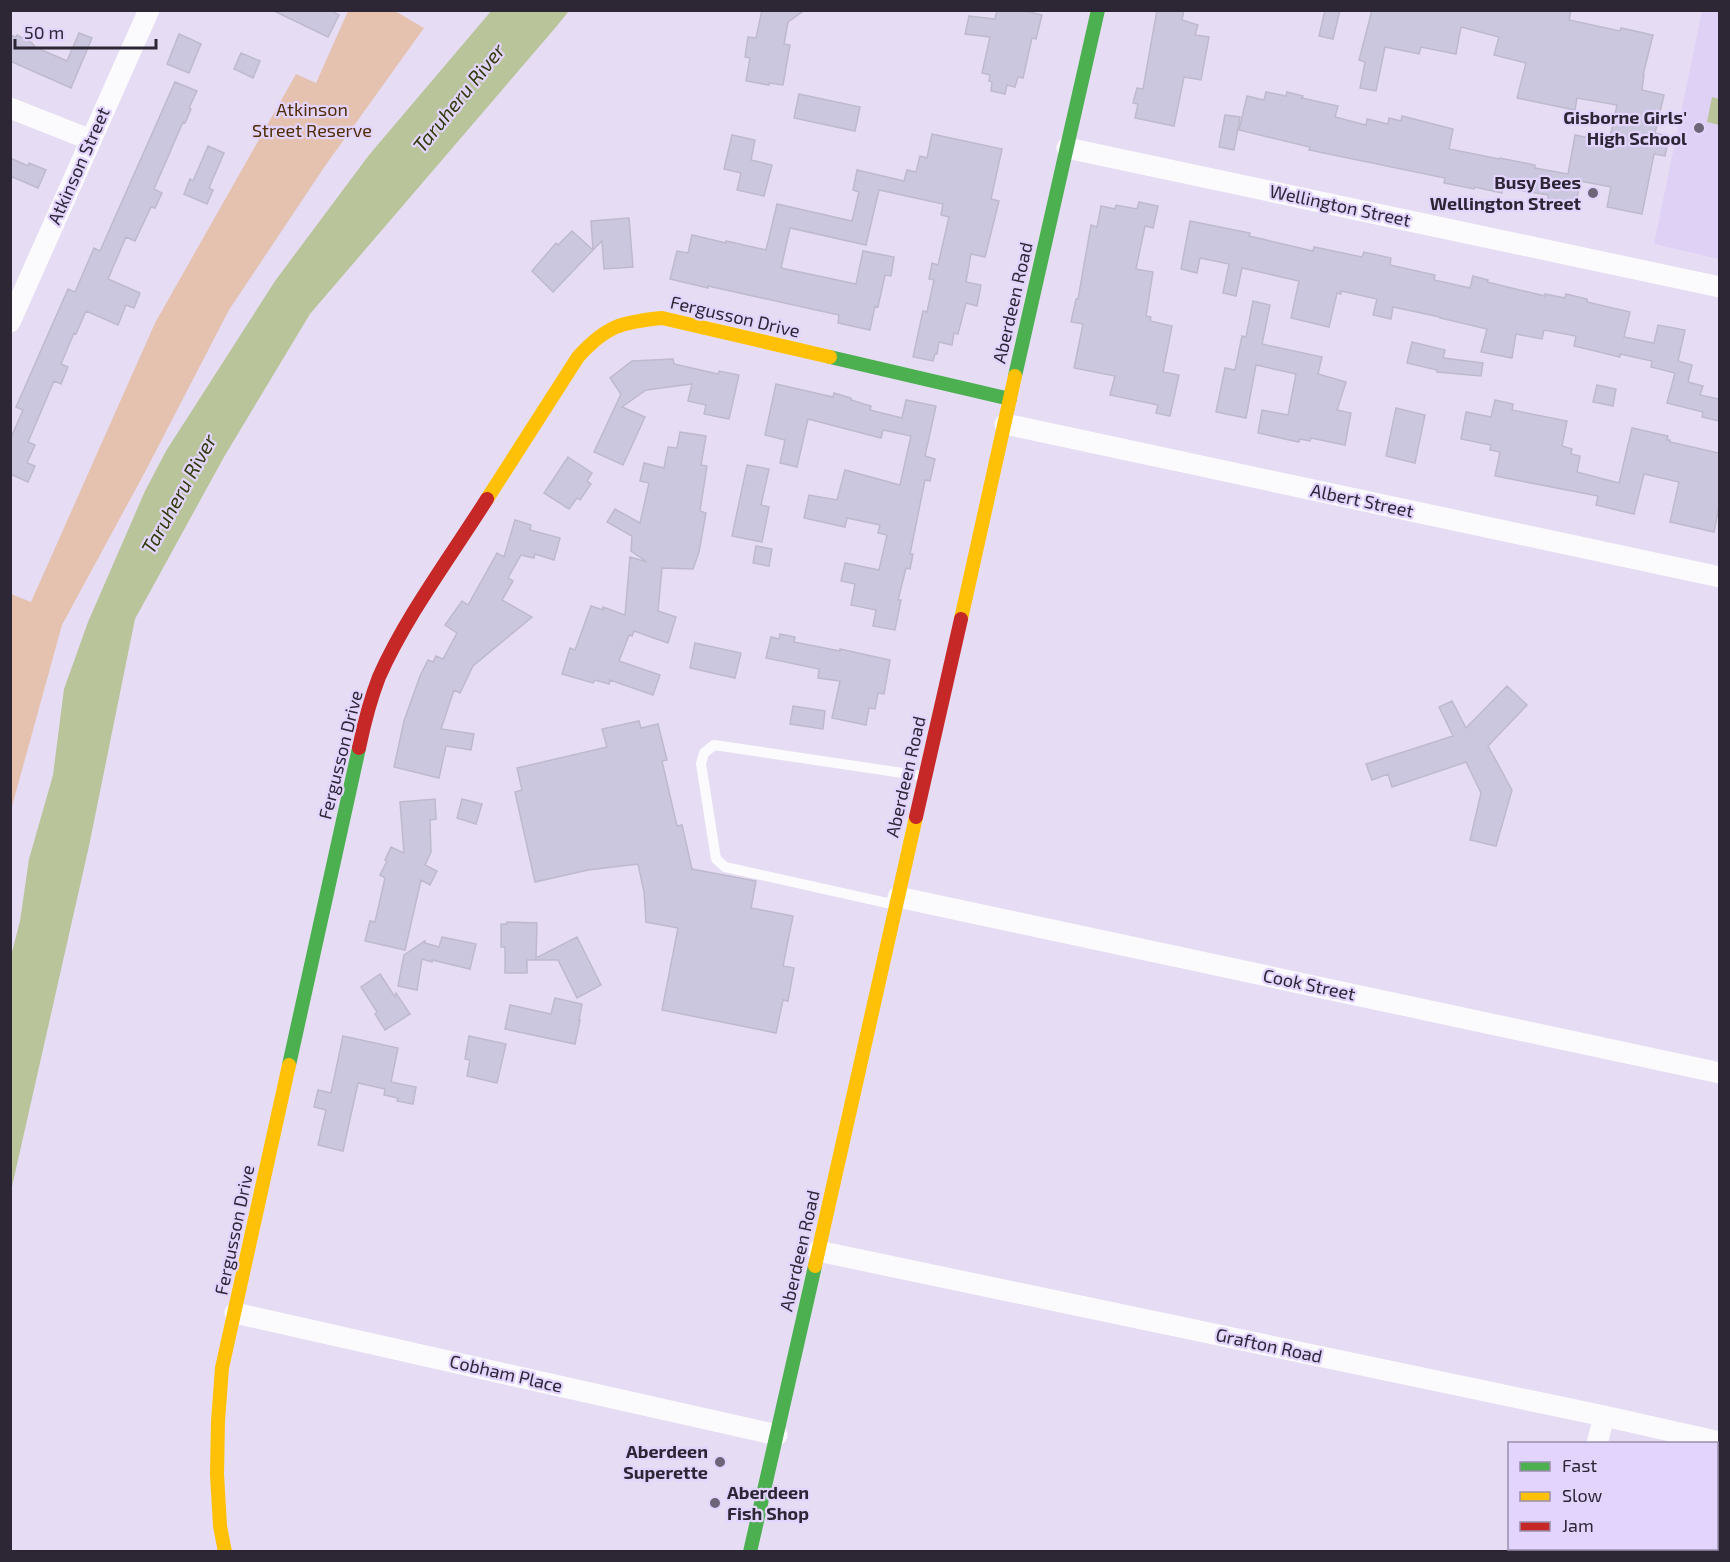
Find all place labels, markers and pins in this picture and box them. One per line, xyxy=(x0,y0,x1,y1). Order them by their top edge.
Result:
place label: Gisborne Girls' High School xyxy=(1563,106,1687,149)
marker: Gisborne Girls' High School xyxy=(1692,121,1706,135)
place label: Busy Bees Wellington Street xyxy=(1430,171,1582,214)
marker: Busy Bees Wellington Street xyxy=(1586,186,1600,200)
place label: Aberdeen Superette xyxy=(623,1440,708,1483)
marker: Aberdeen Superette xyxy=(713,1455,727,1469)
place label: Aberdeen Fish Shop xyxy=(727,1481,809,1524)
marker: Aberdeen Fish Shop xyxy=(708,1496,722,1510)

